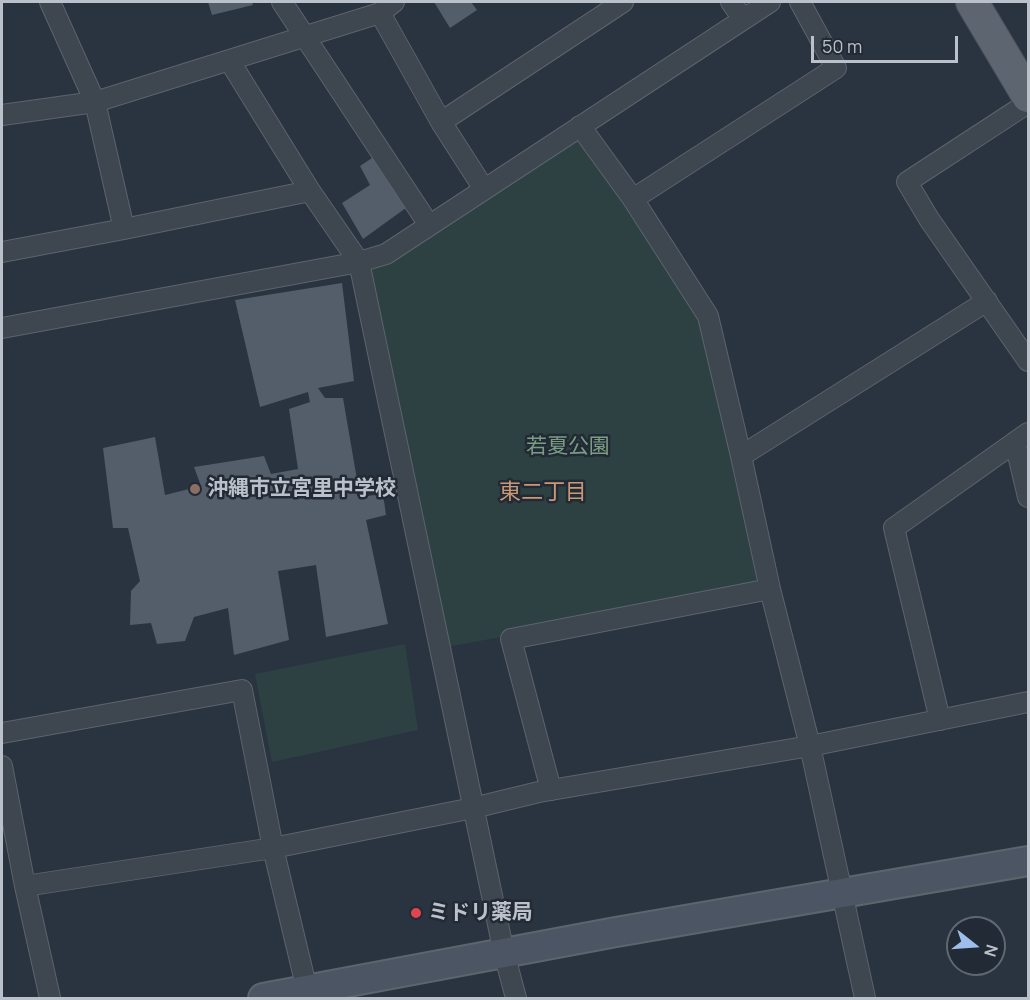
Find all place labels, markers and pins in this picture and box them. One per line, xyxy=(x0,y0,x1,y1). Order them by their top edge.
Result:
place label: 沖縄市立宮里中学校 xyxy=(207,476,396,502)
marker: 沖縄市立宮里中学校 xyxy=(188,482,202,496)
place label: ミドリ薬局 xyxy=(428,900,533,926)
marker: ミドリ薬局 xyxy=(409,906,423,920)

